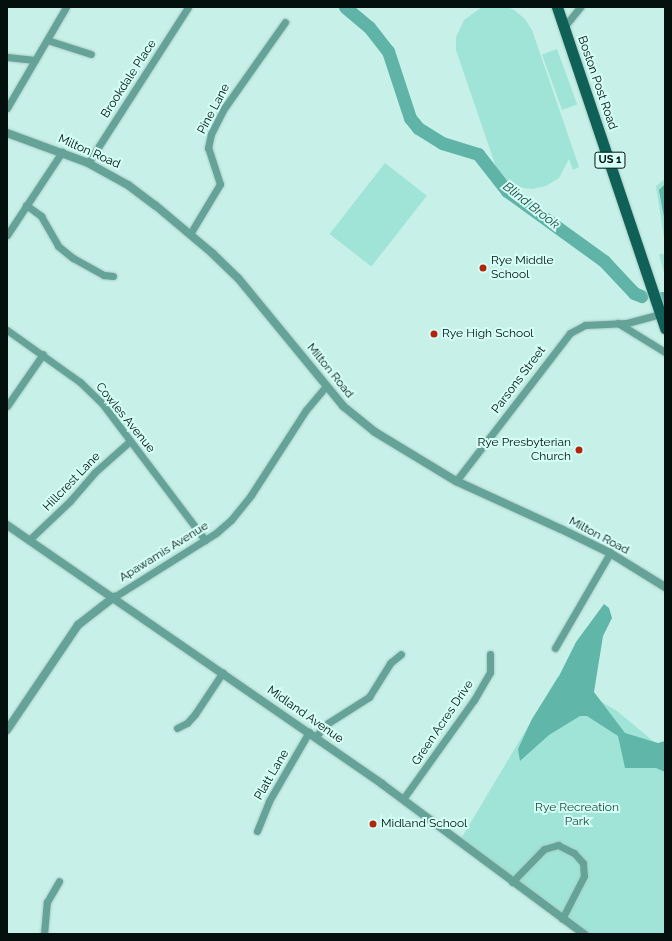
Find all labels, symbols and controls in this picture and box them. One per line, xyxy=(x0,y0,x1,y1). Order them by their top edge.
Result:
street label: Boston Post Road xyxy=(574,34,620,132)
street label: Brookdale Place xyxy=(98,37,160,121)
street label: Pine Lane xyxy=(195,81,233,137)
street label: Milton Road xyxy=(56,132,122,172)
road number: US 1 xyxy=(594,151,626,169)
water label: Blind Brook xyxy=(500,179,562,233)
place label: Rye Middle School xyxy=(491,254,554,282)
marker: Rye Middle School xyxy=(478,263,488,273)
place label: Rye High School xyxy=(442,327,534,341)
marker: Rye High School xyxy=(429,329,439,339)
street label: Milton Road xyxy=(304,341,356,401)
street label: Parsons Street xyxy=(489,344,549,416)
street label: Cowles Avenue xyxy=(92,380,158,456)
place label: Rye Presbyterian Church xyxy=(477,436,571,464)
marker: Rye Presbyterian Church xyxy=(574,445,584,455)
street label: Hillcrest Lane xyxy=(40,450,104,514)
street label: Milton Road xyxy=(566,514,632,558)
street label: Apawamis Avenue xyxy=(117,519,211,585)
street label: Green Acres Drive xyxy=(409,678,477,768)
street label: Midland Avenue xyxy=(264,683,346,747)
street label: Platt Lane xyxy=(252,747,292,803)
park label: Rye Recreation Park xyxy=(535,801,619,829)
place label: Midland School xyxy=(381,817,467,831)
marker: Midland School xyxy=(368,819,378,829)

